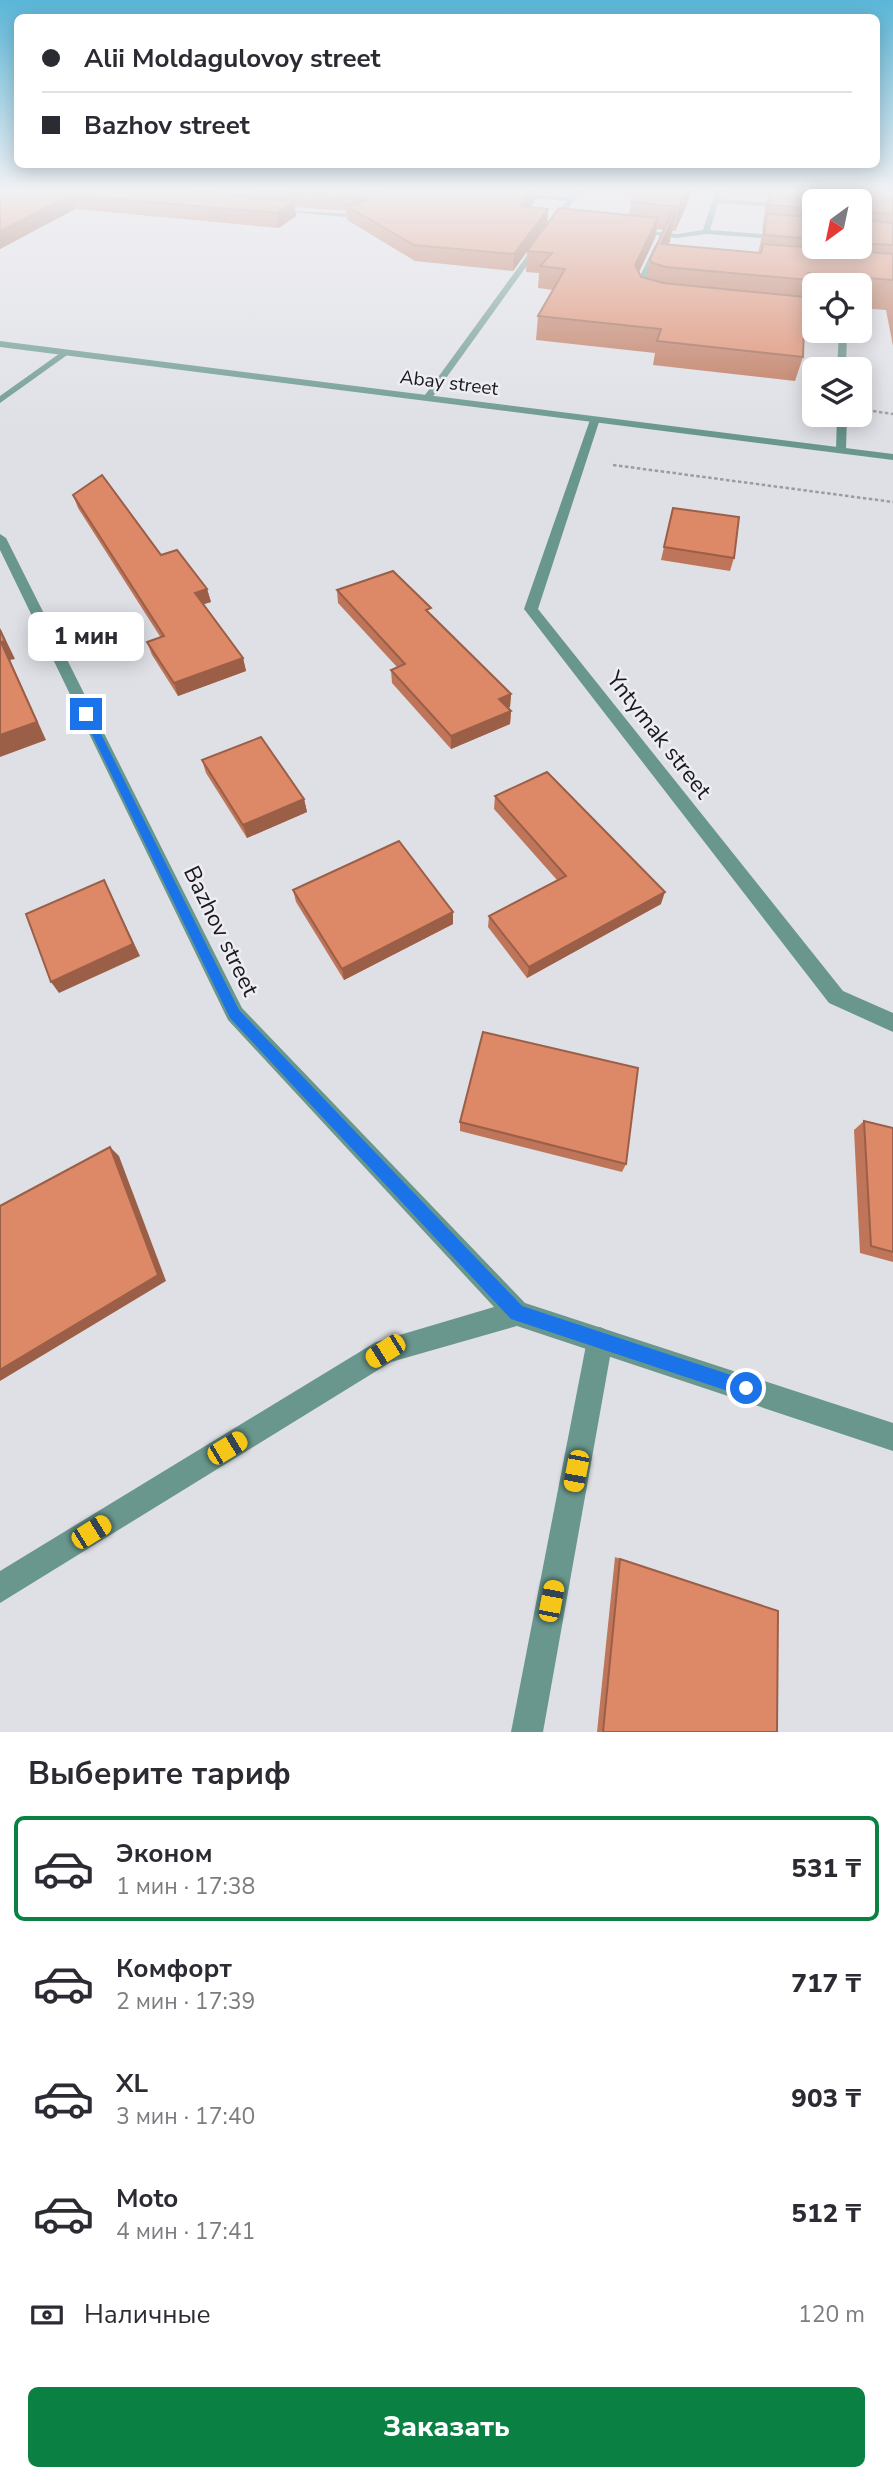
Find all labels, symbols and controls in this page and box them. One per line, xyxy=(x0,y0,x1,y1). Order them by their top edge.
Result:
text: Alii Moldagulovoy street xyxy=(84,41,381,76)
text: Bazhov street xyxy=(84,108,250,143)
north arrow xyxy=(802,189,872,259)
map controls xyxy=(802,189,872,427)
button: locate xyxy=(802,273,872,343)
button: layers xyxy=(802,357,872,427)
street label: Abay street xyxy=(398,364,500,402)
callout: 1 мин xyxy=(28,612,144,662)
text: 1 мин xyxy=(54,621,118,652)
street label: Yntymak street xyxy=(599,664,719,806)
route end xyxy=(70,698,102,730)
street label: Bazhov street xyxy=(176,861,266,1002)
car xyxy=(362,1331,409,1371)
route start xyxy=(730,1372,762,1404)
car xyxy=(204,1428,251,1468)
car xyxy=(562,1448,591,1494)
car xyxy=(68,1512,115,1552)
car xyxy=(537,1578,566,1624)
text: Выберите тариф xyxy=(28,1752,291,1795)
text: Эконом xyxy=(116,1836,213,1871)
icon: car xyxy=(32,1837,95,1900)
text: 531 ₸ xyxy=(791,1851,861,1886)
text: 1 мин · 17:38 xyxy=(116,1871,255,1902)
text: Комфорт xyxy=(116,1951,232,1986)
icon: car xyxy=(32,1952,95,2015)
text: 717 ₸ xyxy=(791,1966,861,2001)
text: 2 мин · 17:39 xyxy=(116,1986,255,2017)
text: XL xyxy=(116,2066,148,2101)
icon: car xyxy=(32,2067,95,2130)
text: 903 ₸ xyxy=(791,2081,861,2116)
text: 3 мин · 17:40 xyxy=(116,2101,255,2132)
text: Moto xyxy=(116,2181,178,2216)
icon: car xyxy=(32,2182,95,2245)
text: 512 ₸ xyxy=(791,2196,861,2231)
text: 4 мин · 17:41 xyxy=(116,2216,255,2247)
icon: cash xyxy=(28,2296,66,2334)
text: Наличные xyxy=(84,2297,211,2332)
text: 120 m xyxy=(798,2299,865,2330)
button: Заказать xyxy=(28,2387,865,2467)

